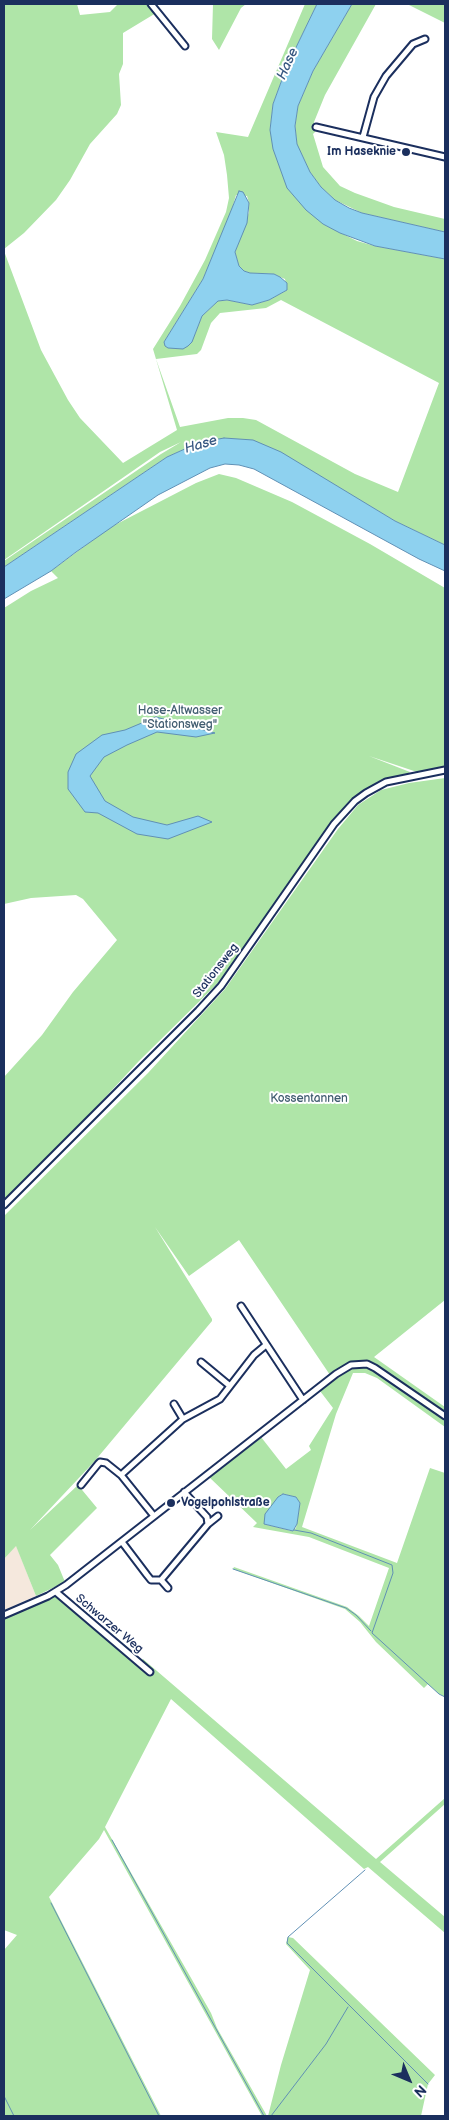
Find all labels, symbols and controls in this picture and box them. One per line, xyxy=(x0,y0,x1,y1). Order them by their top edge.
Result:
water label: Hase xyxy=(274,45,302,83)
place label: Im Haseknie xyxy=(327,145,396,159)
marker: Im Haseknie xyxy=(400,146,412,158)
water label: Hase xyxy=(183,432,219,458)
park label: Hase-Altwasser "Stationsweg" xyxy=(138,704,222,732)
street label: Stationsweg xyxy=(190,941,242,1001)
park label: Kossentannen xyxy=(270,1092,348,1106)
place label: Vogelpohlstraße xyxy=(181,1496,270,1510)
marker: Vogelpohlstraße xyxy=(165,1497,177,1509)
street label: Schwarzer Weg xyxy=(72,1591,146,1657)
north arrow xyxy=(384,2055,434,2105)
text: N xyxy=(410,2081,430,2101)

